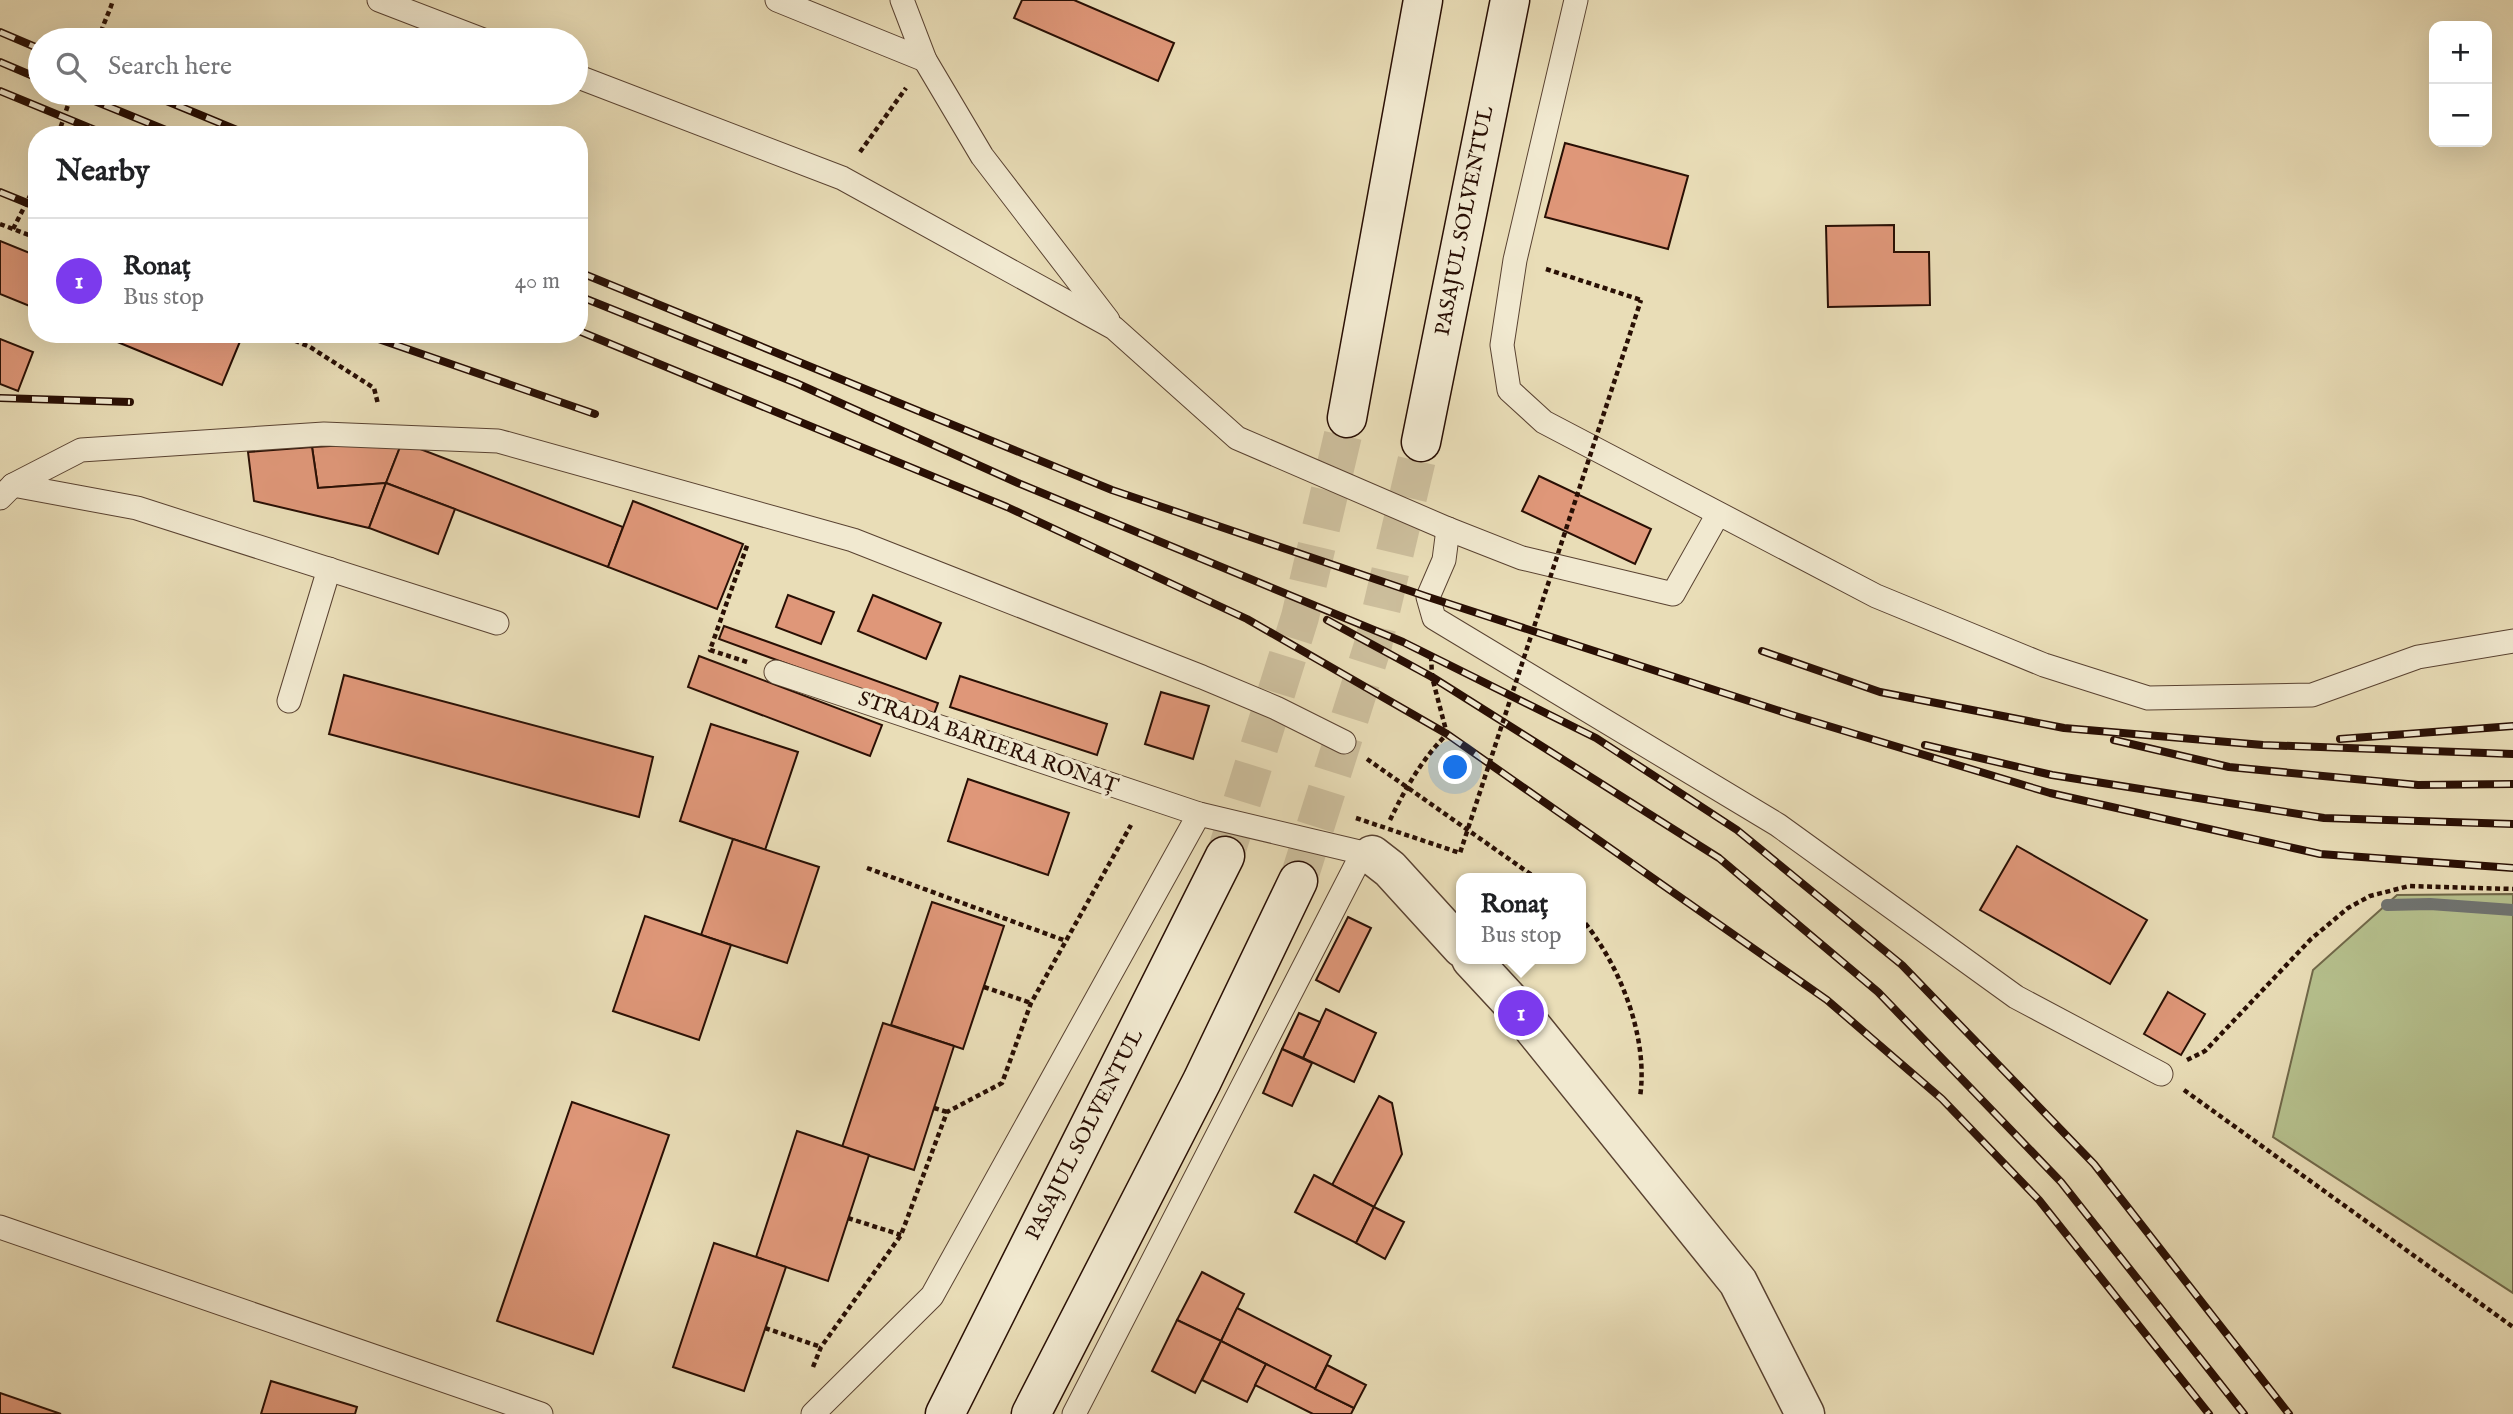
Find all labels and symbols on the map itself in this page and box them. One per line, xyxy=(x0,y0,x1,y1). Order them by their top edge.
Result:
street label: PASAJUL SOLVENTUL xyxy=(1430,104,1500,338)
street label: STRADA BARIERA RONAȚ xyxy=(854,686,1122,800)
your location xyxy=(1438,750,1472,784)
pin: 1 xyxy=(1498,987,1544,1039)
street label: PASAJUL SOLVENTUL xyxy=(1020,1025,1150,1245)

